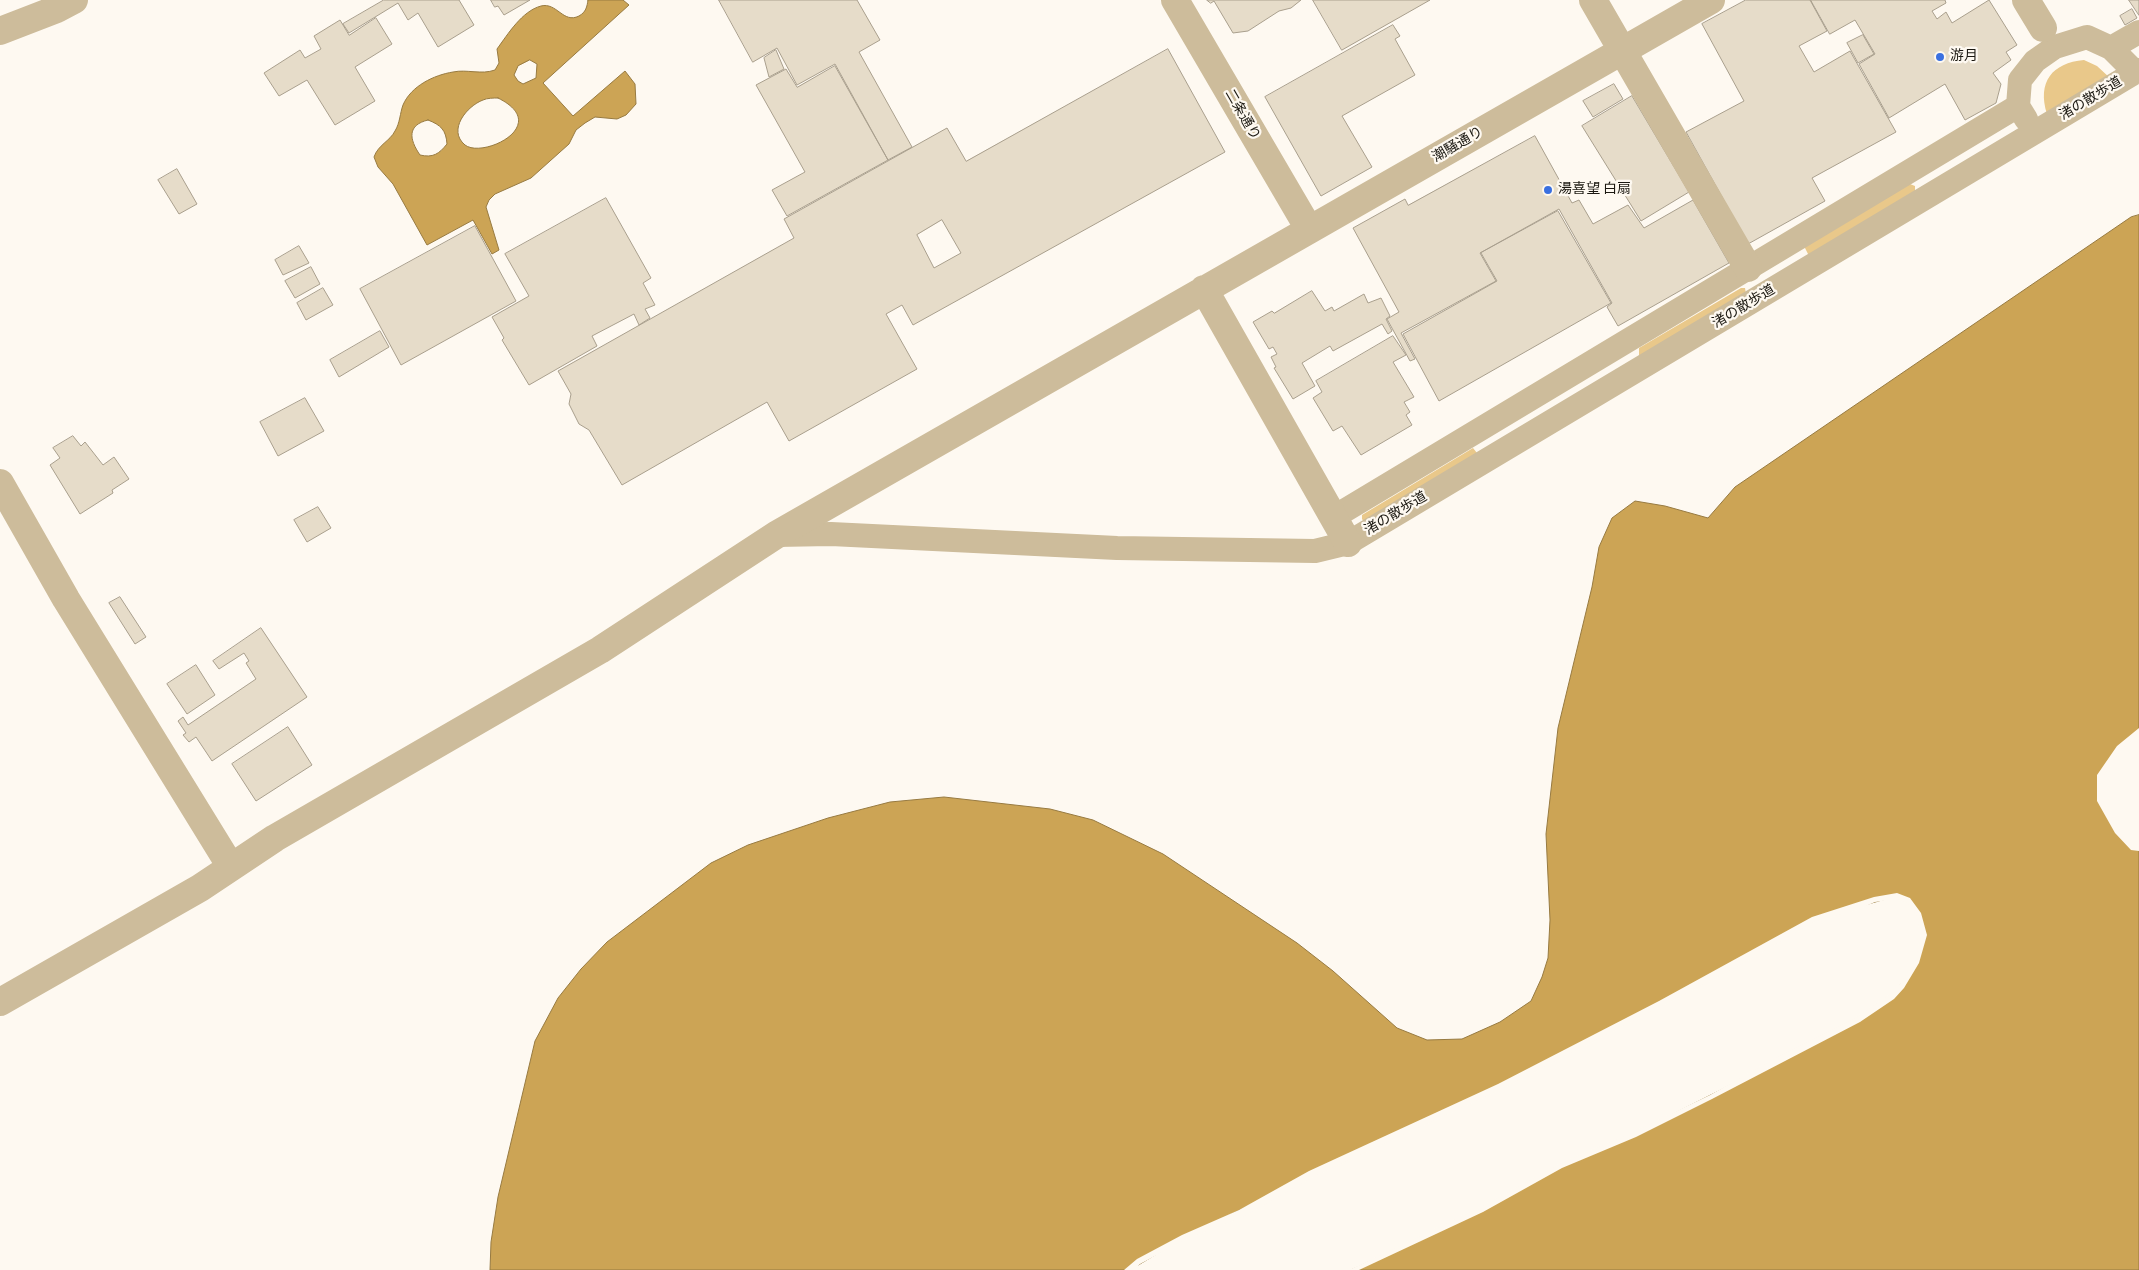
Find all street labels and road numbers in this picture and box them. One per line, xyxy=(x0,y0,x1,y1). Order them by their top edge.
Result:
street label: 渚の散歩道 xyxy=(2057,74,2125,124)
street label: 二条通り xyxy=(1221,87,1263,143)
street label: 潮騒通り xyxy=(1430,124,1486,166)
street label: 渚の散歩道 xyxy=(1710,282,1778,332)
street label: 渚の散歩道 xyxy=(1362,489,1430,539)

